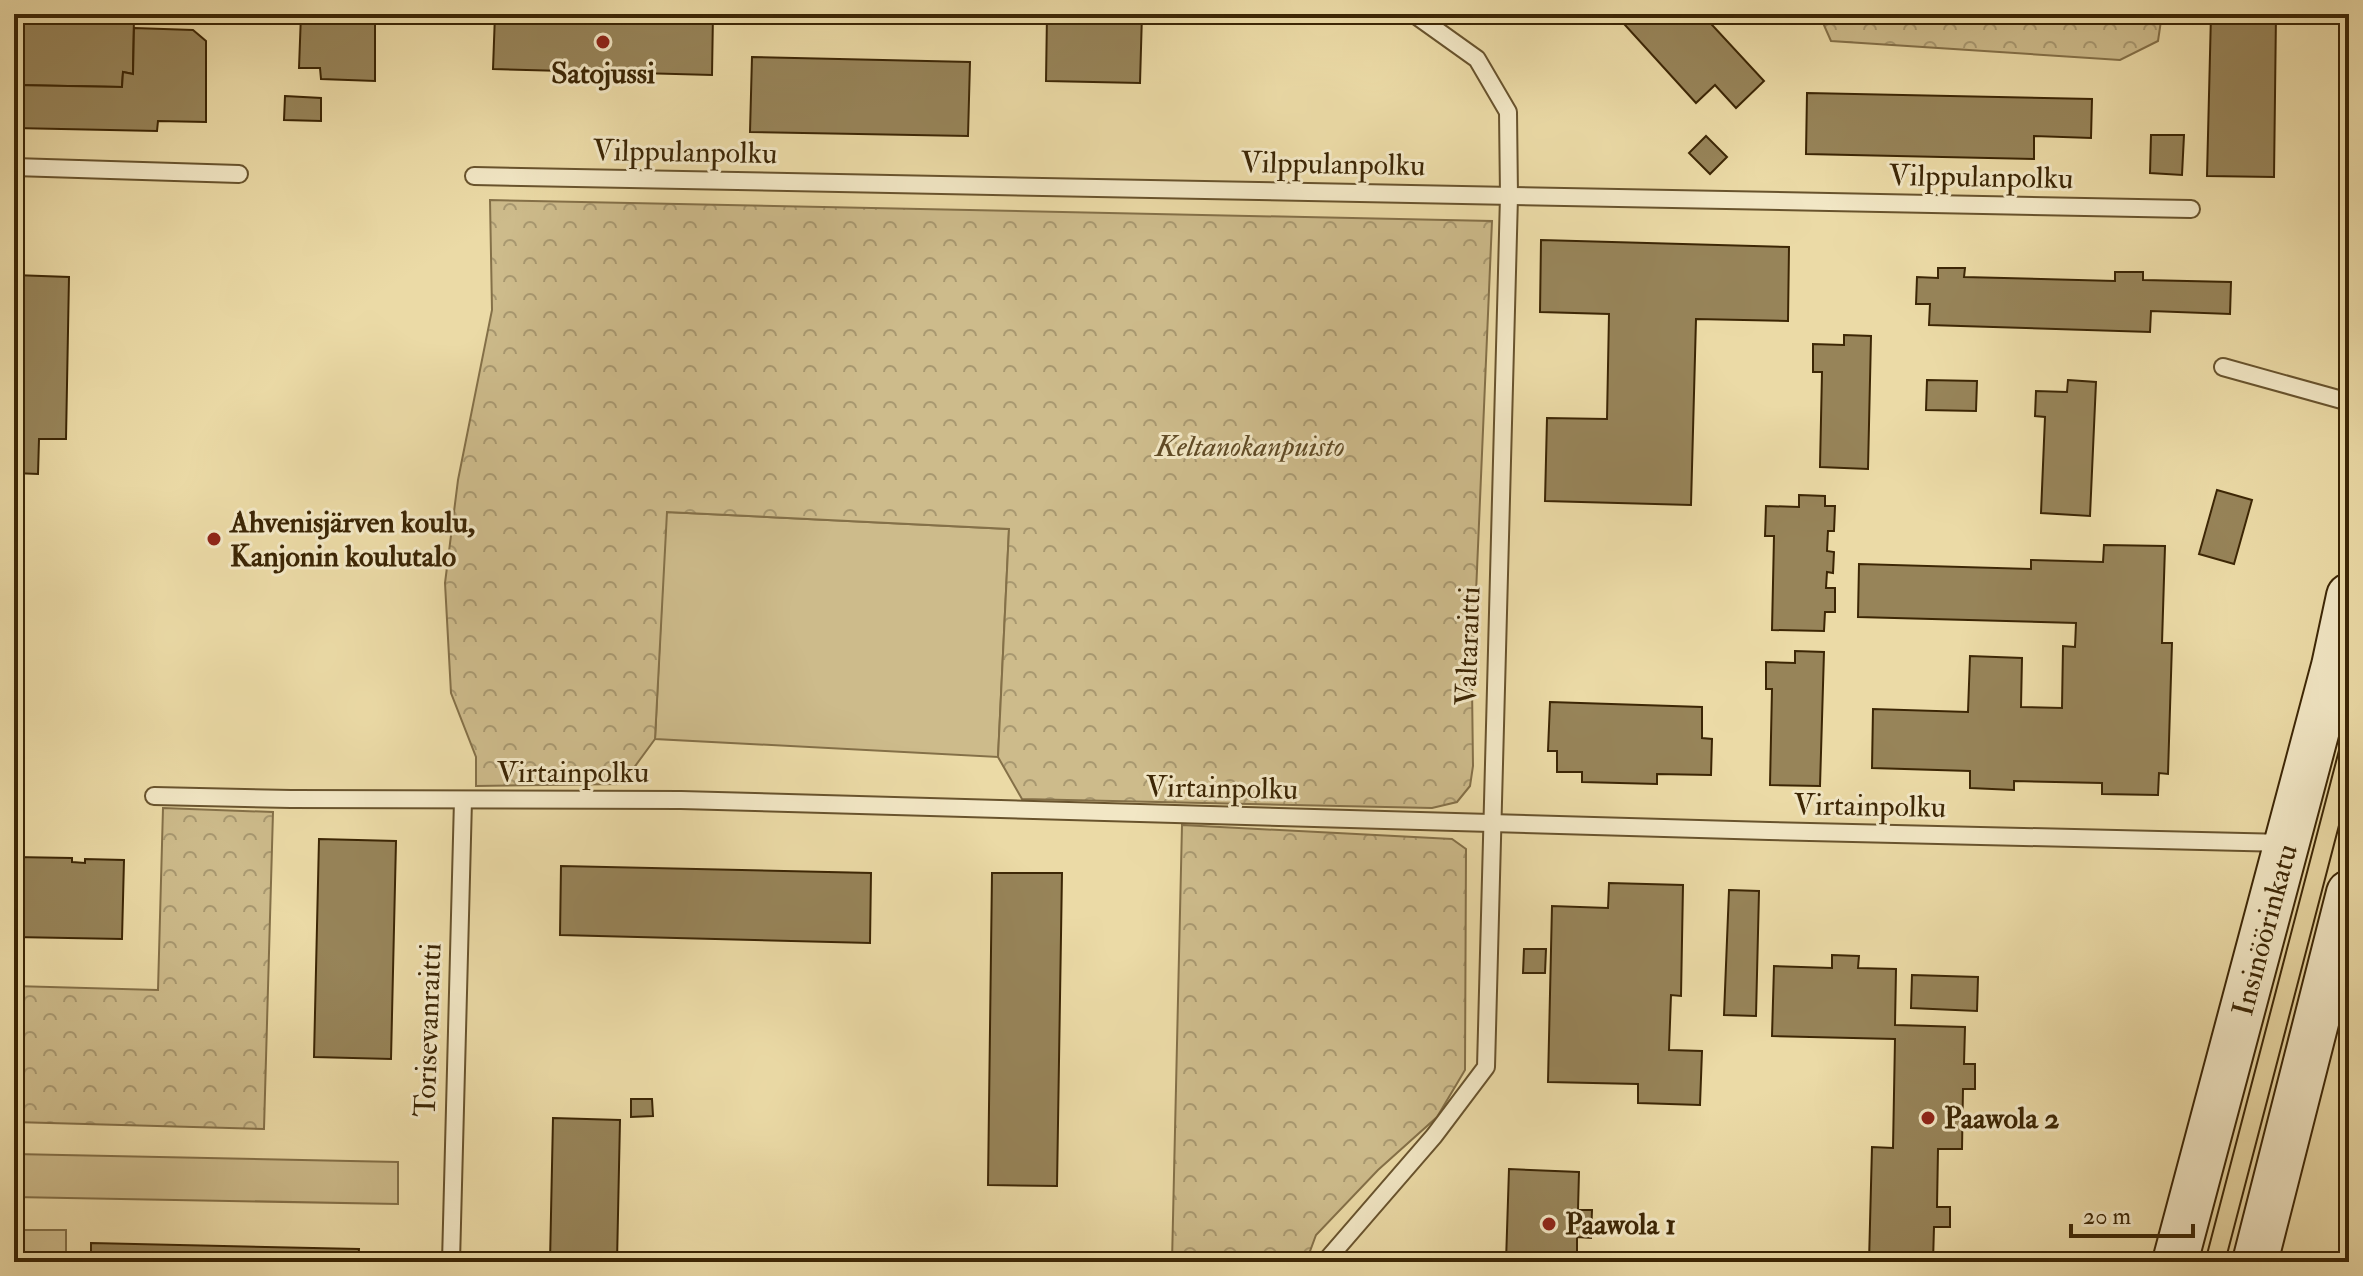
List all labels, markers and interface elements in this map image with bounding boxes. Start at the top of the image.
marker: Satojussi [594,33,612,51]
place label: Satojussi [551,55,655,92]
street label: Vilppulanpolku [592,132,778,172]
street label: Vilppulanpolku [1240,144,1426,184]
street label: Vilppulanpolku [1888,157,2074,197]
park label: Keltanokanpuisto [1153,428,1345,465]
place label: Ahvenisjärven koulu, Kanjonin koulutalo [228,504,475,575]
marker: Ahvenisjärven koulu, Kanjonin koulutalo [205,530,223,548]
street label: Valtaraitti [1447,586,1489,706]
street label: Virtainpolku [497,754,649,791]
street label: Virtainpolku [1145,768,1299,808]
street label: Virtainpolku [1793,786,1947,826]
street label: Insinöörinkatu [2224,840,2306,1020]
street label: Torisevanraitti [406,942,450,1118]
place label: Paawola 2 [1944,1100,2059,1137]
marker: Paawola 2 [1919,1109,1937,1127]
scale bar [2071,1188,2193,1238]
text: 20 m [2083,1201,2132,1232]
place label: Paawola 1 [1565,1206,1676,1243]
marker: Paawola 1 [1540,1215,1558,1233]

